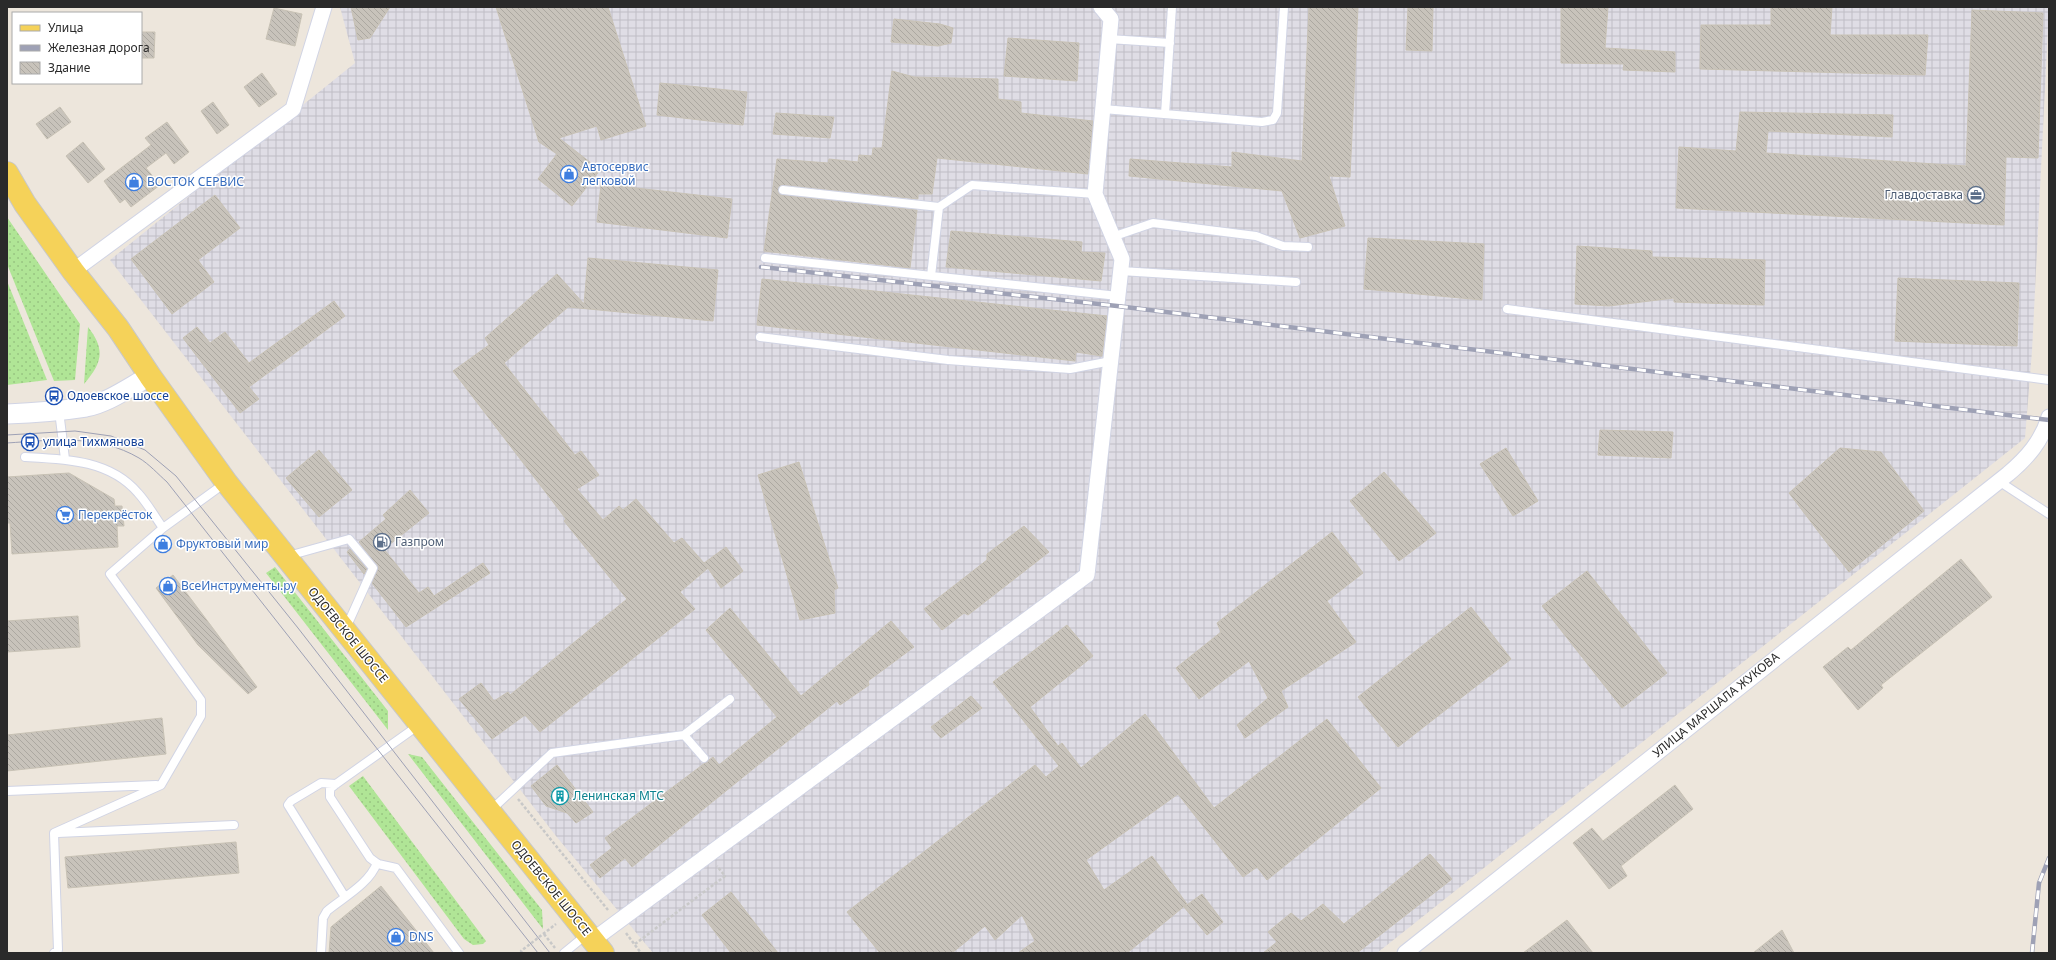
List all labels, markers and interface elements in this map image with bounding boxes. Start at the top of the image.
legend [12,12,142,84]
text: Улица [48,19,83,36]
text: Железная дорога [48,39,150,56]
text: Здание [48,59,91,76]
place label: Автосервис легковой [582,158,649,189]
shop icon: Автосервис легковой [559,164,579,184]
shop icon: ВОСТОК СЕРВИС [124,172,144,192]
place label: ВОСТОК СЕРВИС [147,173,244,190]
office icon: Главдоставка [1966,185,1986,205]
place label: Главдоставка [1885,186,1963,203]
bus stop icon: Одоевское шоссе [44,386,64,406]
place label: Одоевское шоссе [67,387,169,404]
bus stop icon: улица Тихмянова [20,432,40,452]
place label: улица Тихмянова [43,433,144,450]
supermarket icon: Перекрёсток [55,505,75,525]
place label: Перекрёсток [78,506,153,523]
fuel station icon: Газпром [372,532,392,552]
place label: Газпром [395,533,444,550]
shop icon: Фруктовый мир [153,534,173,554]
place label: Фруктовый мир [176,535,268,552]
shop icon: ВсеИнструменты.ру [158,576,178,596]
place label: ВсеИнструменты.ру [181,577,297,594]
street label: ОДОЕВСКОЕ ШОССЕ [304,583,392,686]
street label: УЛИЦА МАРШАЛА ЖУКОВА [1649,648,1783,761]
building icon: Ленинская МТС [550,786,570,806]
place label: Ленинская МТС [573,787,664,804]
street label: ОДОЕВСКОЕ ШОССЕ [507,836,595,939]
shop icon: DNS [386,927,406,947]
place label: DNS [409,928,434,945]

